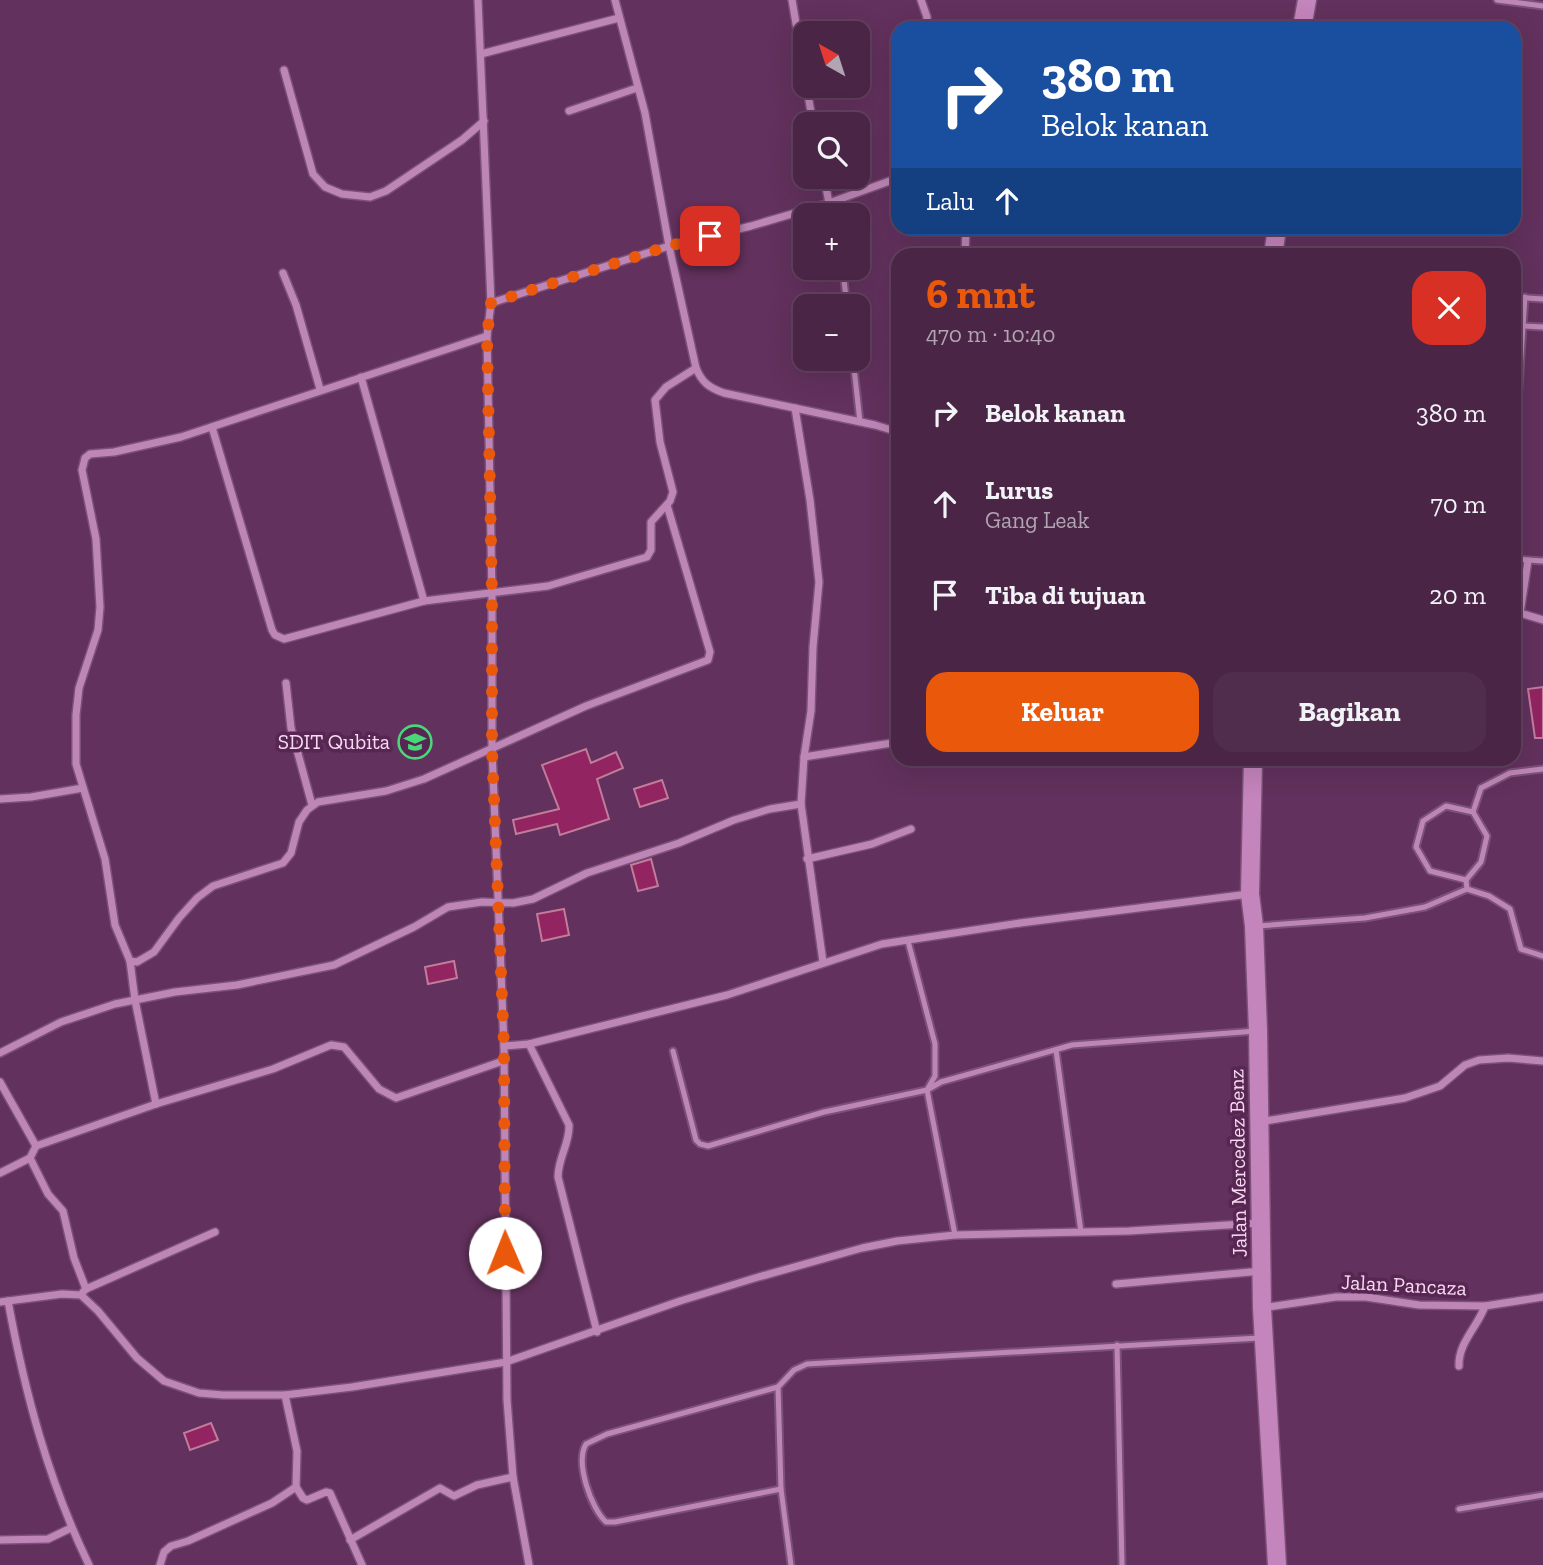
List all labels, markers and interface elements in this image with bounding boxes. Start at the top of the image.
north arrow [793,21,870,98]
map controls [793,21,870,371]
text: 380 m [1041,46,1174,105]
icon: right [926,49,1017,140]
text: Belok kanan [1041,106,1208,144]
button: search [793,112,870,189]
icon: ahead [988,182,1026,220]
text: Lalu [926,185,974,217]
button: + [793,203,870,280]
pin [680,206,740,266]
icon: arrive [691,217,729,255]
text: 6 mnt [926,268,1035,319]
button: close [1412,271,1486,345]
button: − [793,294,870,371]
text: 470 m · 10:40 [926,320,1056,348]
icon: right [926,394,964,432]
text: Belok kanan [985,397,1126,429]
text: 380 m [1416,397,1486,429]
text: Lurus [985,474,1053,506]
icon: ahead [926,485,964,523]
text: 70 m [1430,488,1486,520]
text: Gang Leak [985,506,1089,534]
icon: arrive [926,576,964,614]
text: Tiba di tujuan [985,579,1146,611]
text: 20 m [1429,579,1486,611]
button: Keluar [926,672,1199,752]
button: Bagikan [1213,672,1486,752]
school or university icon: SDIT Qubita [396,723,434,761]
place label: SDIT Qubita [278,729,390,754]
street label: Jalan Mercedez Benz [1223,1068,1252,1257]
position arrow [468,1216,542,1290]
street label: Jalan Pancaza [1341,1269,1467,1300]

